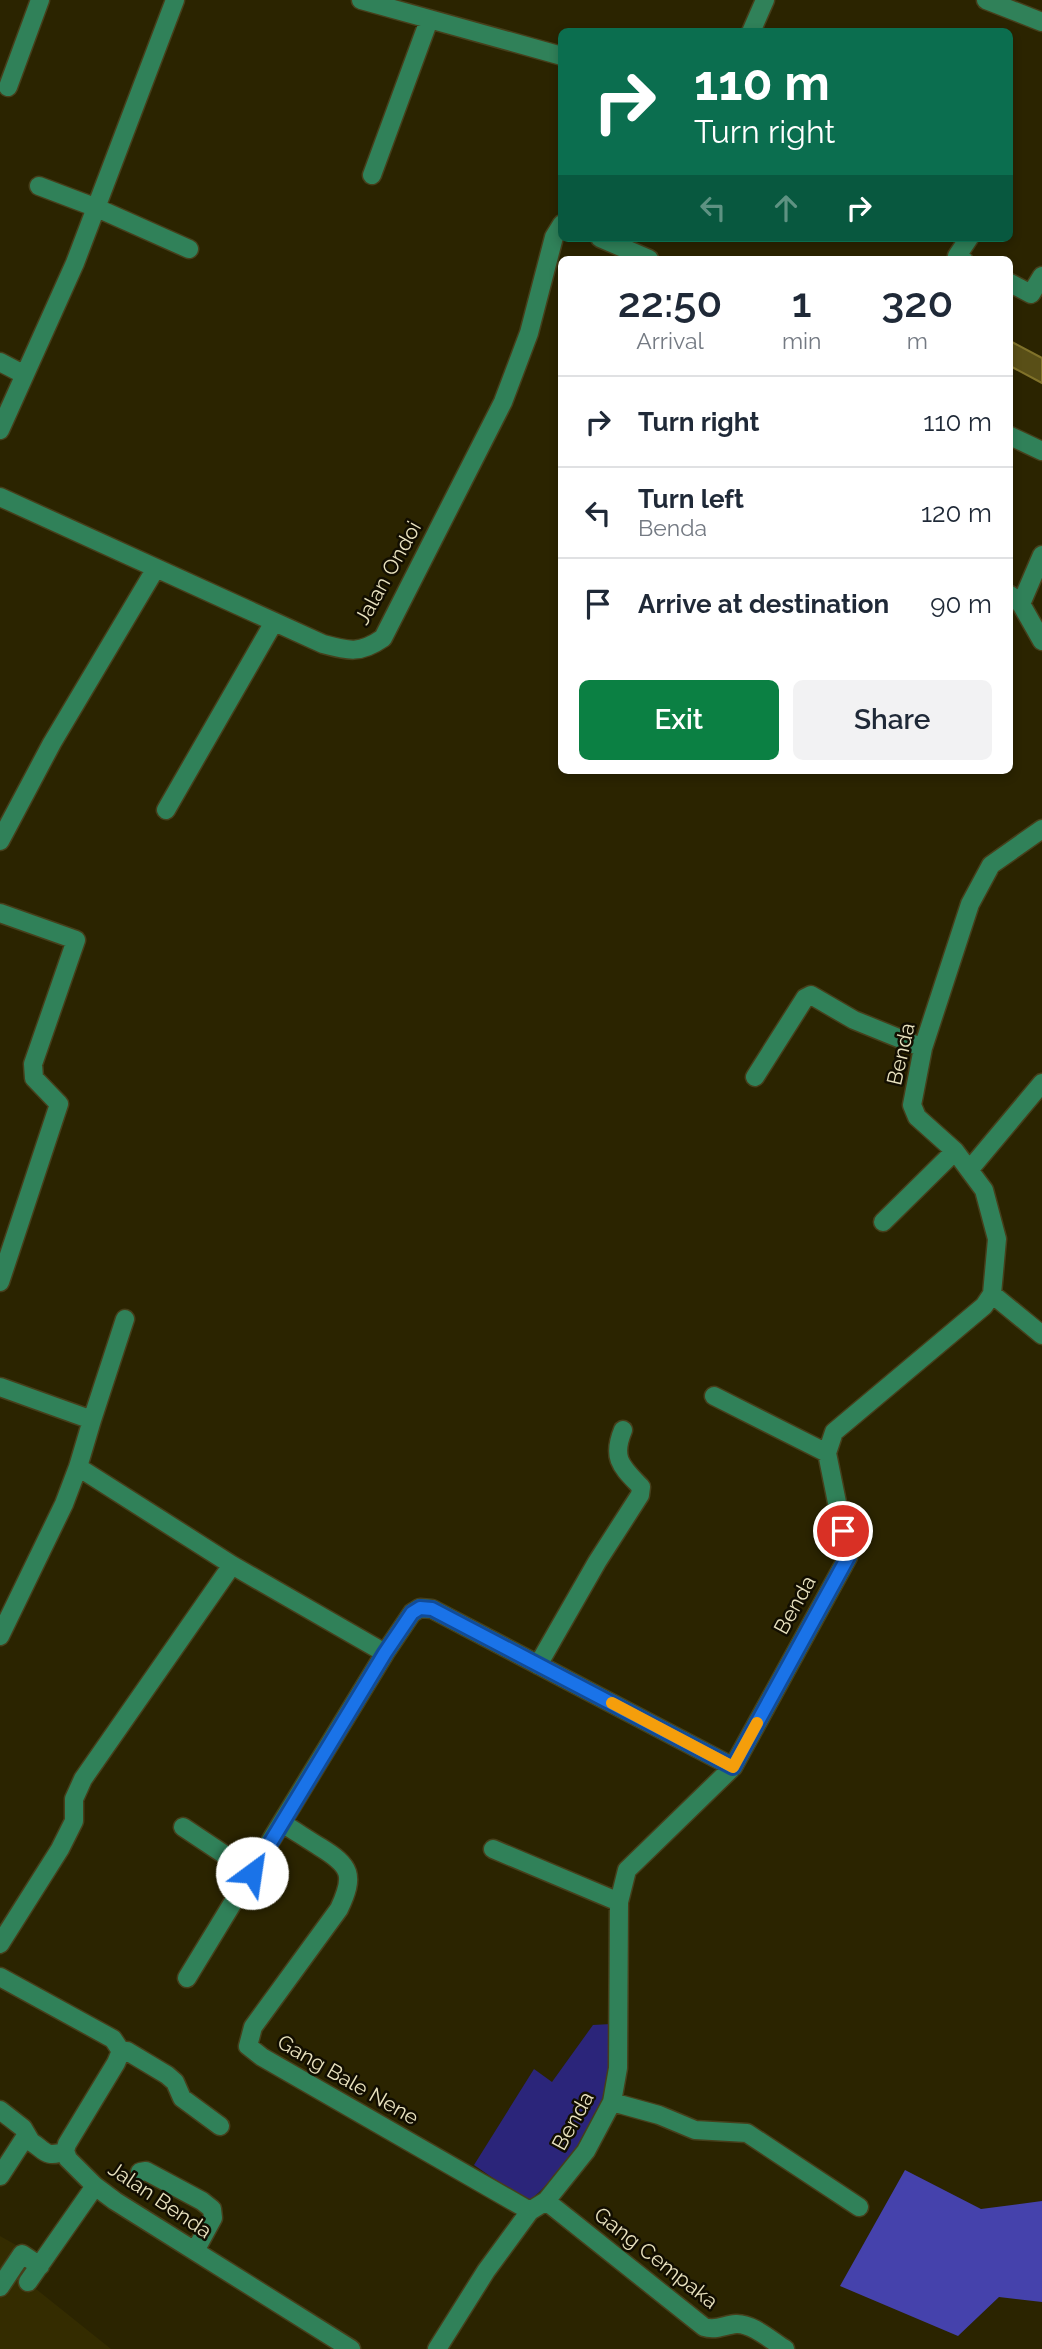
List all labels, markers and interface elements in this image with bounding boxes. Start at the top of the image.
text: 110 m [694,54,830,111]
icon: right [579,56,670,147]
text: Turn right [694,113,835,150]
icon: left [694,189,732,227]
icon: ahead [767,189,805,227]
icon: right [840,189,878,227]
text: 22:50 [618,278,722,327]
text: 1 [792,278,812,327]
text: 320 [881,278,953,327]
text: Arrival [636,327,704,354]
text: min [782,327,822,354]
text: m [907,327,928,354]
icon: right [579,403,617,441]
text: Turn right [638,407,759,437]
text: 110 m [923,407,992,437]
text: Turn left [638,484,744,514]
icon: left [579,494,617,532]
text: 120 m [921,498,992,528]
text: Benda [638,514,707,541]
street label: Jalan Ondoi [349,517,426,629]
icon: arrive [579,585,617,623]
text: Arrive at destination [638,589,889,619]
text: 90 m [930,589,992,619]
button: Exit [579,680,779,760]
button: Share [793,680,992,760]
street label: Benda [881,1020,920,1087]
pin [813,1501,873,1561]
icon: arrive [824,1512,862,1550]
street label: Benda [768,1571,821,1638]
position arrow [215,1836,289,1910]
street label: Gang Bale Nene [273,2029,423,2130]
street label: Benda [546,2087,599,2154]
street label: Jalan Benda [104,2156,217,2243]
street label: Gang Cempaka [589,2202,723,2314]

